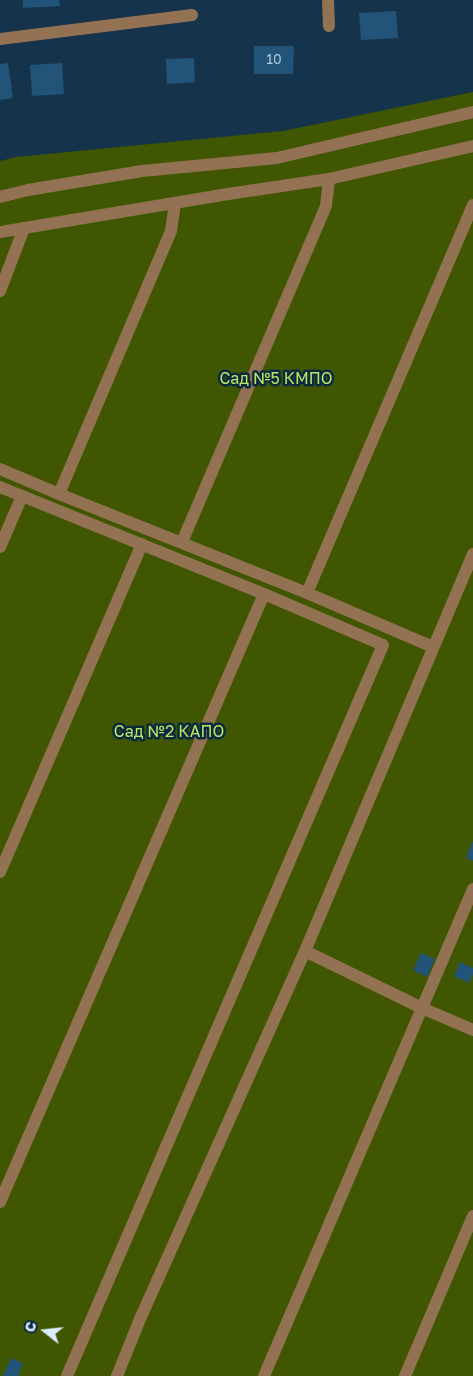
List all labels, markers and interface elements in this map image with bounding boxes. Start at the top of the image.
house number: 10 [266,52,282,68]
park label: Сад №5 КМПО [219,369,333,389]
park label: Сад №2 КАПО [114,722,224,742]
north arrow [20,1306,70,1356]
text: С [21,1320,40,1334]

